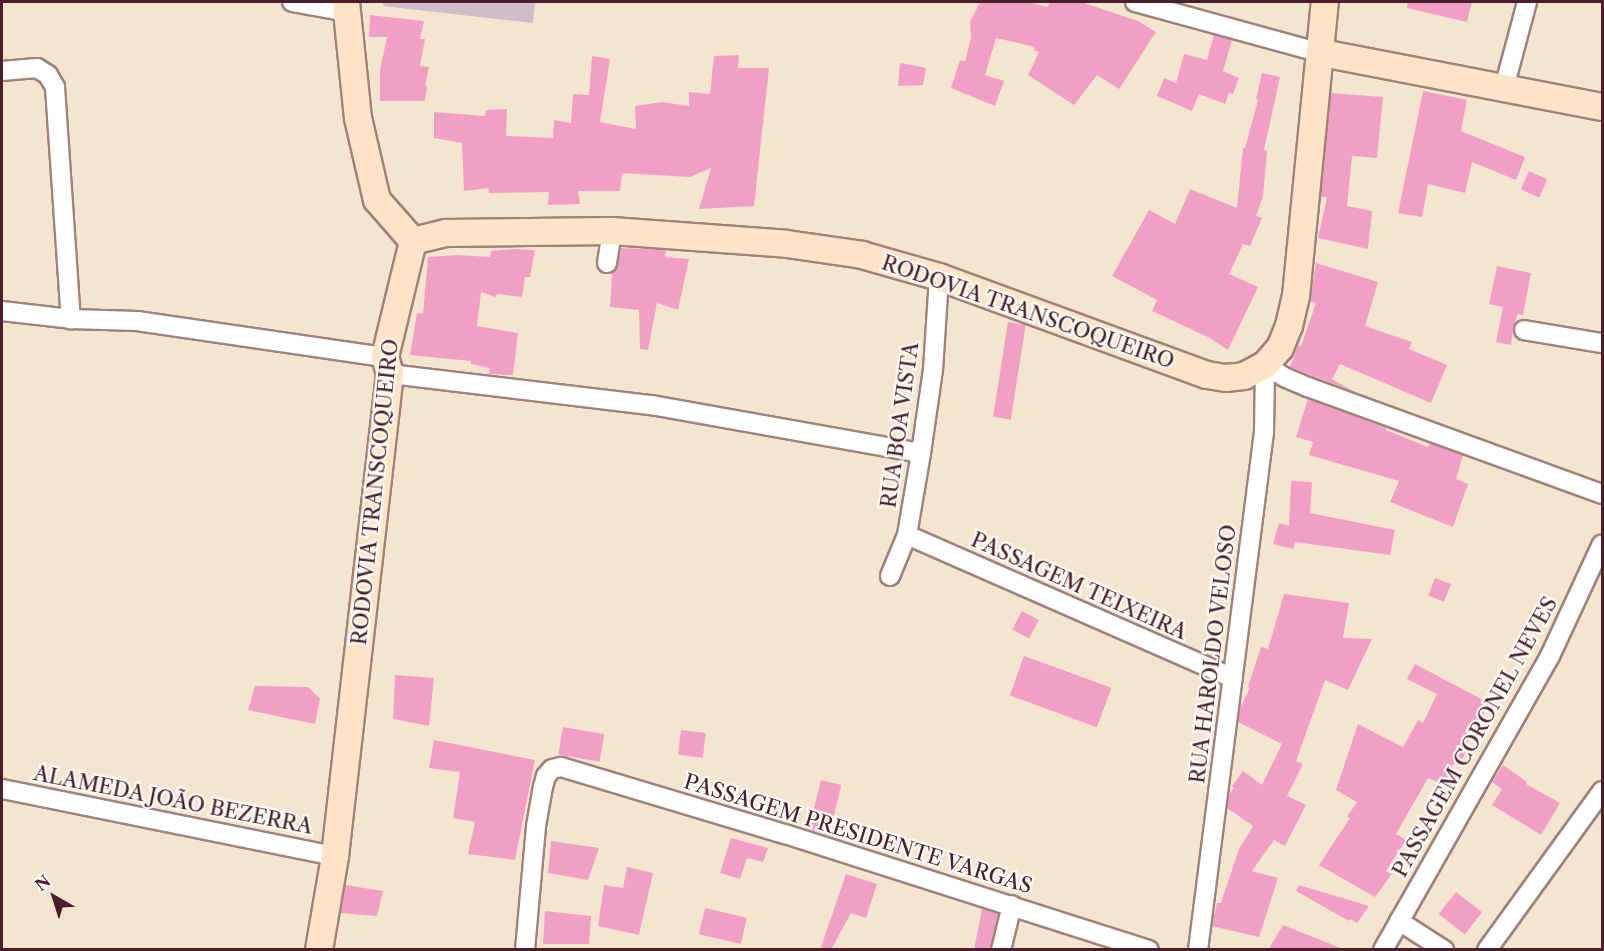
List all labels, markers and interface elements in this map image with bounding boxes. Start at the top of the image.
street label: RODOVIA TRANSCOQUEIRO [878,250,1178,374]
street label: RODOVIA TRANSCOQUEIRO [346,337,404,647]
street label: RUA BOA VISTA [876,339,924,511]
street label: RUA HAROLDO VELOSO [1185,522,1241,786]
street label: PASSAGEM TEIXEIRA [967,527,1191,645]
street label: PASSAGEM CORONEL NEVES [1387,592,1563,882]
street label: ALAMEDA JOÃO BEZERRA [31,761,315,839]
street label: PASSAGEM PRESIDENTE VARGAS [680,769,1036,899]
north arrow [24,867,84,927]
text: N [31,871,54,895]

